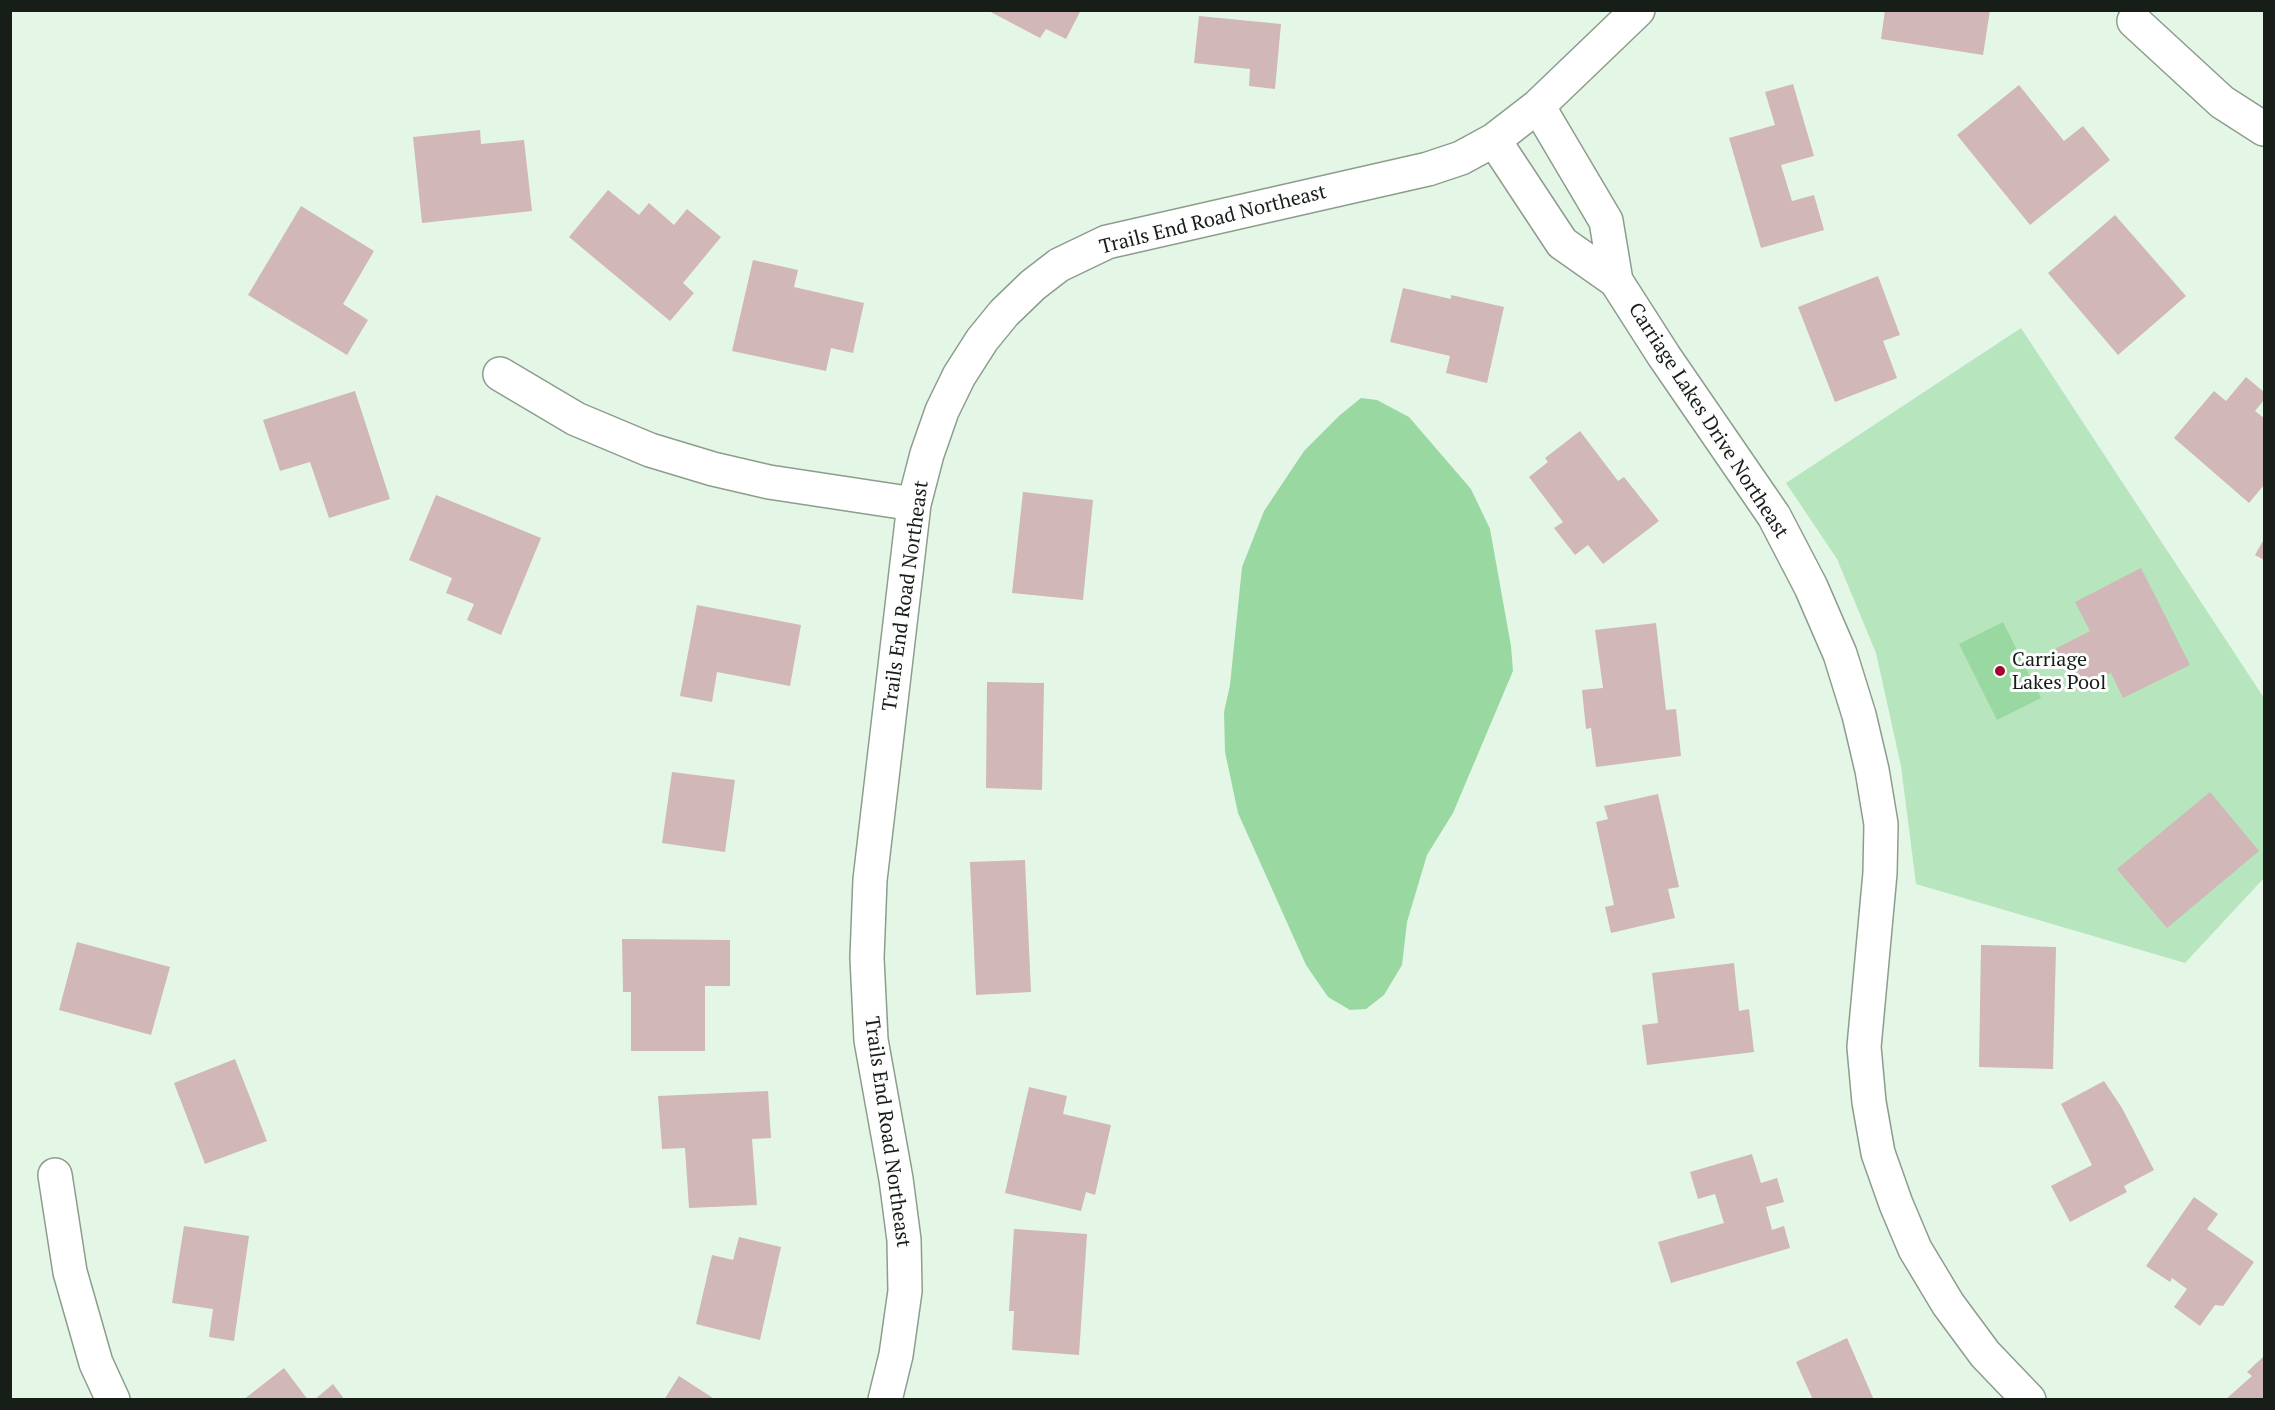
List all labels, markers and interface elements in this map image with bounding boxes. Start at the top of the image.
street label: Trails End Road Northeast [1097,180,1329,260]
street label: Carriage Lakes Drive Northeast [1623,299,1793,543]
street label: Trails End Road Northeast [878,479,934,713]
place label: Carriage Lakes Pool [2012,648,2106,695]
marker: Carriage Lakes Pool [1993,664,2007,678]
street label: Trails End Road Northeast [859,1015,915,1249]

